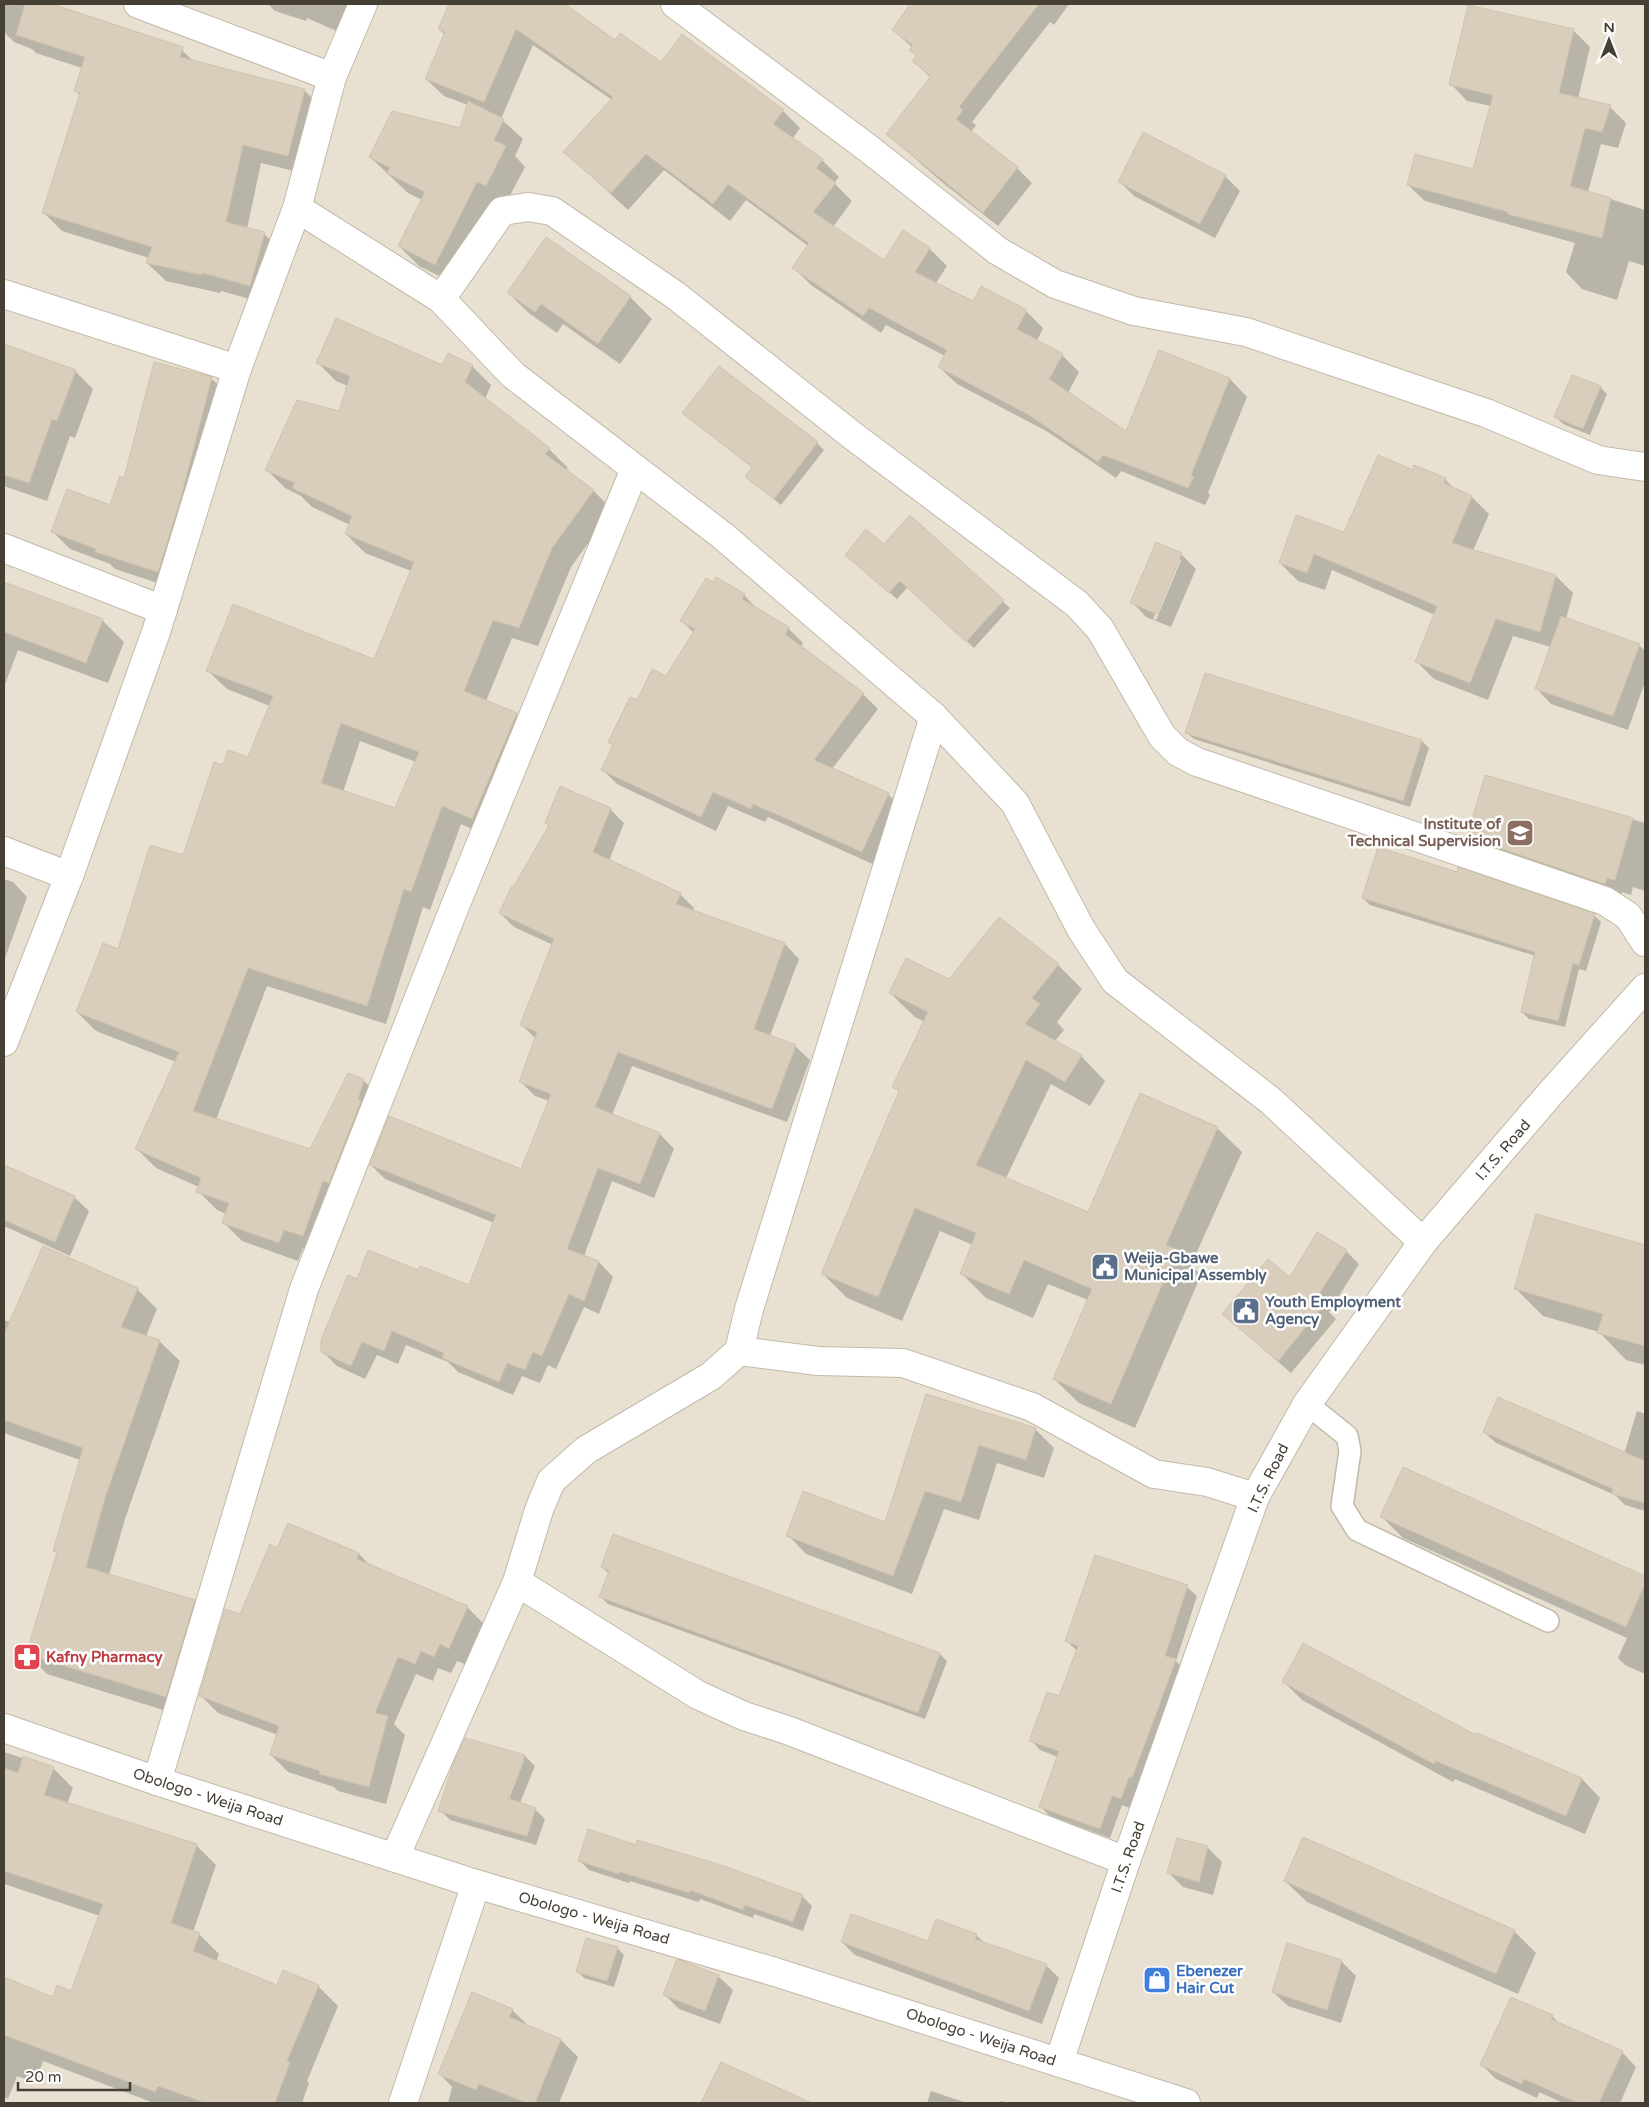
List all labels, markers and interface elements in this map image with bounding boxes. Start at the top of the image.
north arrow [1584,15,1634,65]
text: N [1603,19,1615,36]
place label: Institute of Technical Supervision [1346,815,1501,851]
school or university icon: Institute of Technical Supervision [1505,818,1535,848]
street label: I.T.S. Road [1472,1116,1534,1184]
place label: Weija-Gbawe Municipal Assembly [1124,1249,1267,1285]
public building icon: Weija-Gbawe Municipal Assembly [1090,1252,1120,1282]
place label: Youth Employment Agency [1265,1293,1401,1329]
public building icon: Youth Employment Agency [1231,1296,1261,1326]
street label: I.T.S. Road [1244,1441,1292,1515]
pharmacy icon: Kafny Pharmacy [12,1642,42,1672]
place label: Kafny Pharmacy [46,1648,163,1667]
street label: Obologo - Weija Road [131,1764,285,1830]
street label: I.T.S. Road [1107,1819,1149,1895]
street label: Obologo - Weija Road [516,1888,672,1948]
place label: Ebenezer Hair Cut [1176,1962,1243,1997]
shop icon: Ebenezer Hair Cut [1142,1965,1172,1995]
street label: Obologo - Weija Road [904,2004,1058,2070]
scale bar [18,2060,130,2092]
text: 20 m [25,2068,62,2086]

